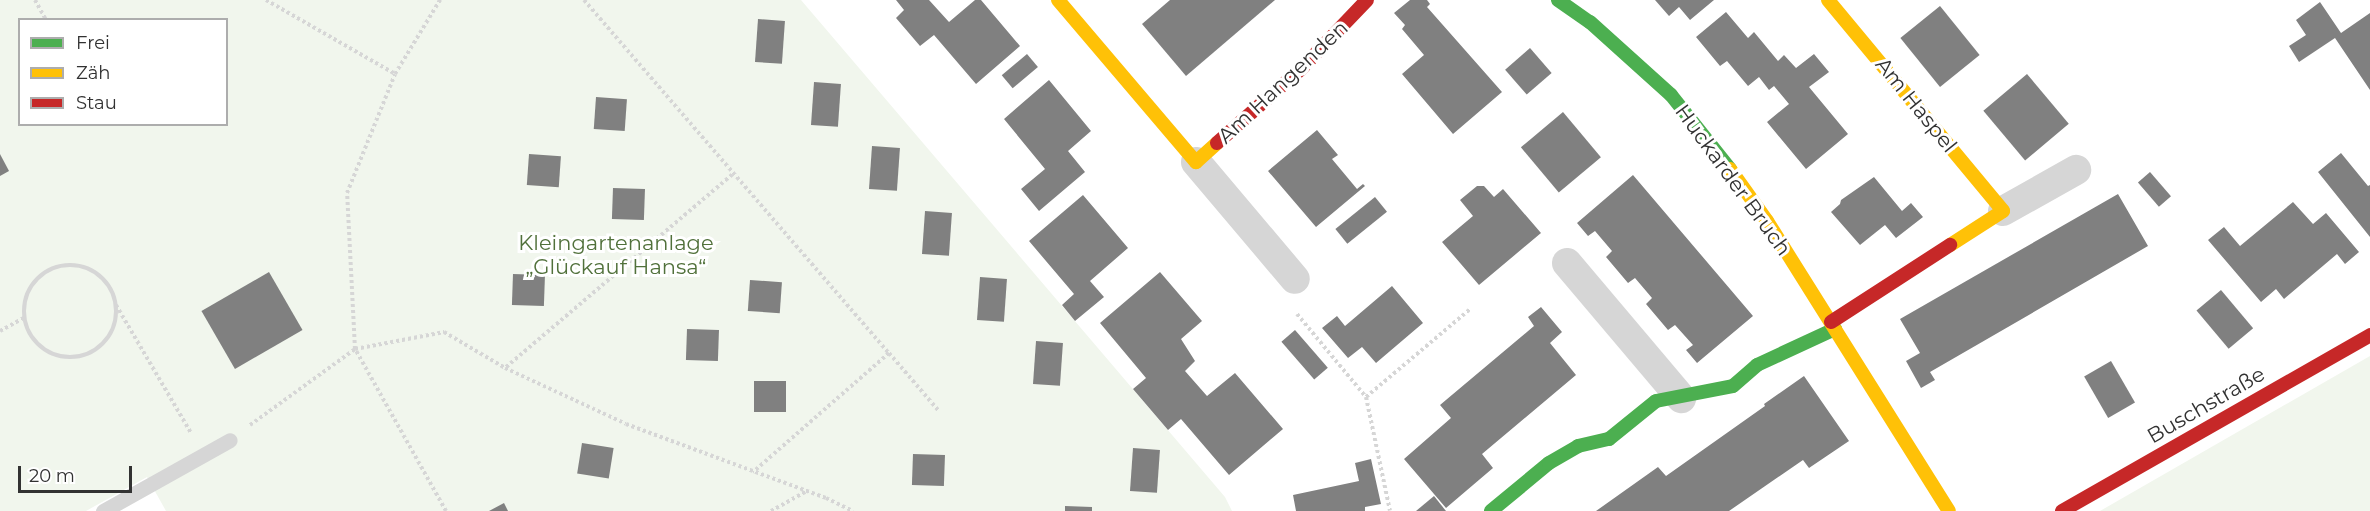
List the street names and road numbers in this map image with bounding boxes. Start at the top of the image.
street label: Am Hangenden [1213,15,1353,149]
street label: Am Haspel [1870,52,1962,158]
street label: Huckarder Bruch [1670,99,1796,261]
street label: Buschstraße [2143,361,2269,449]

